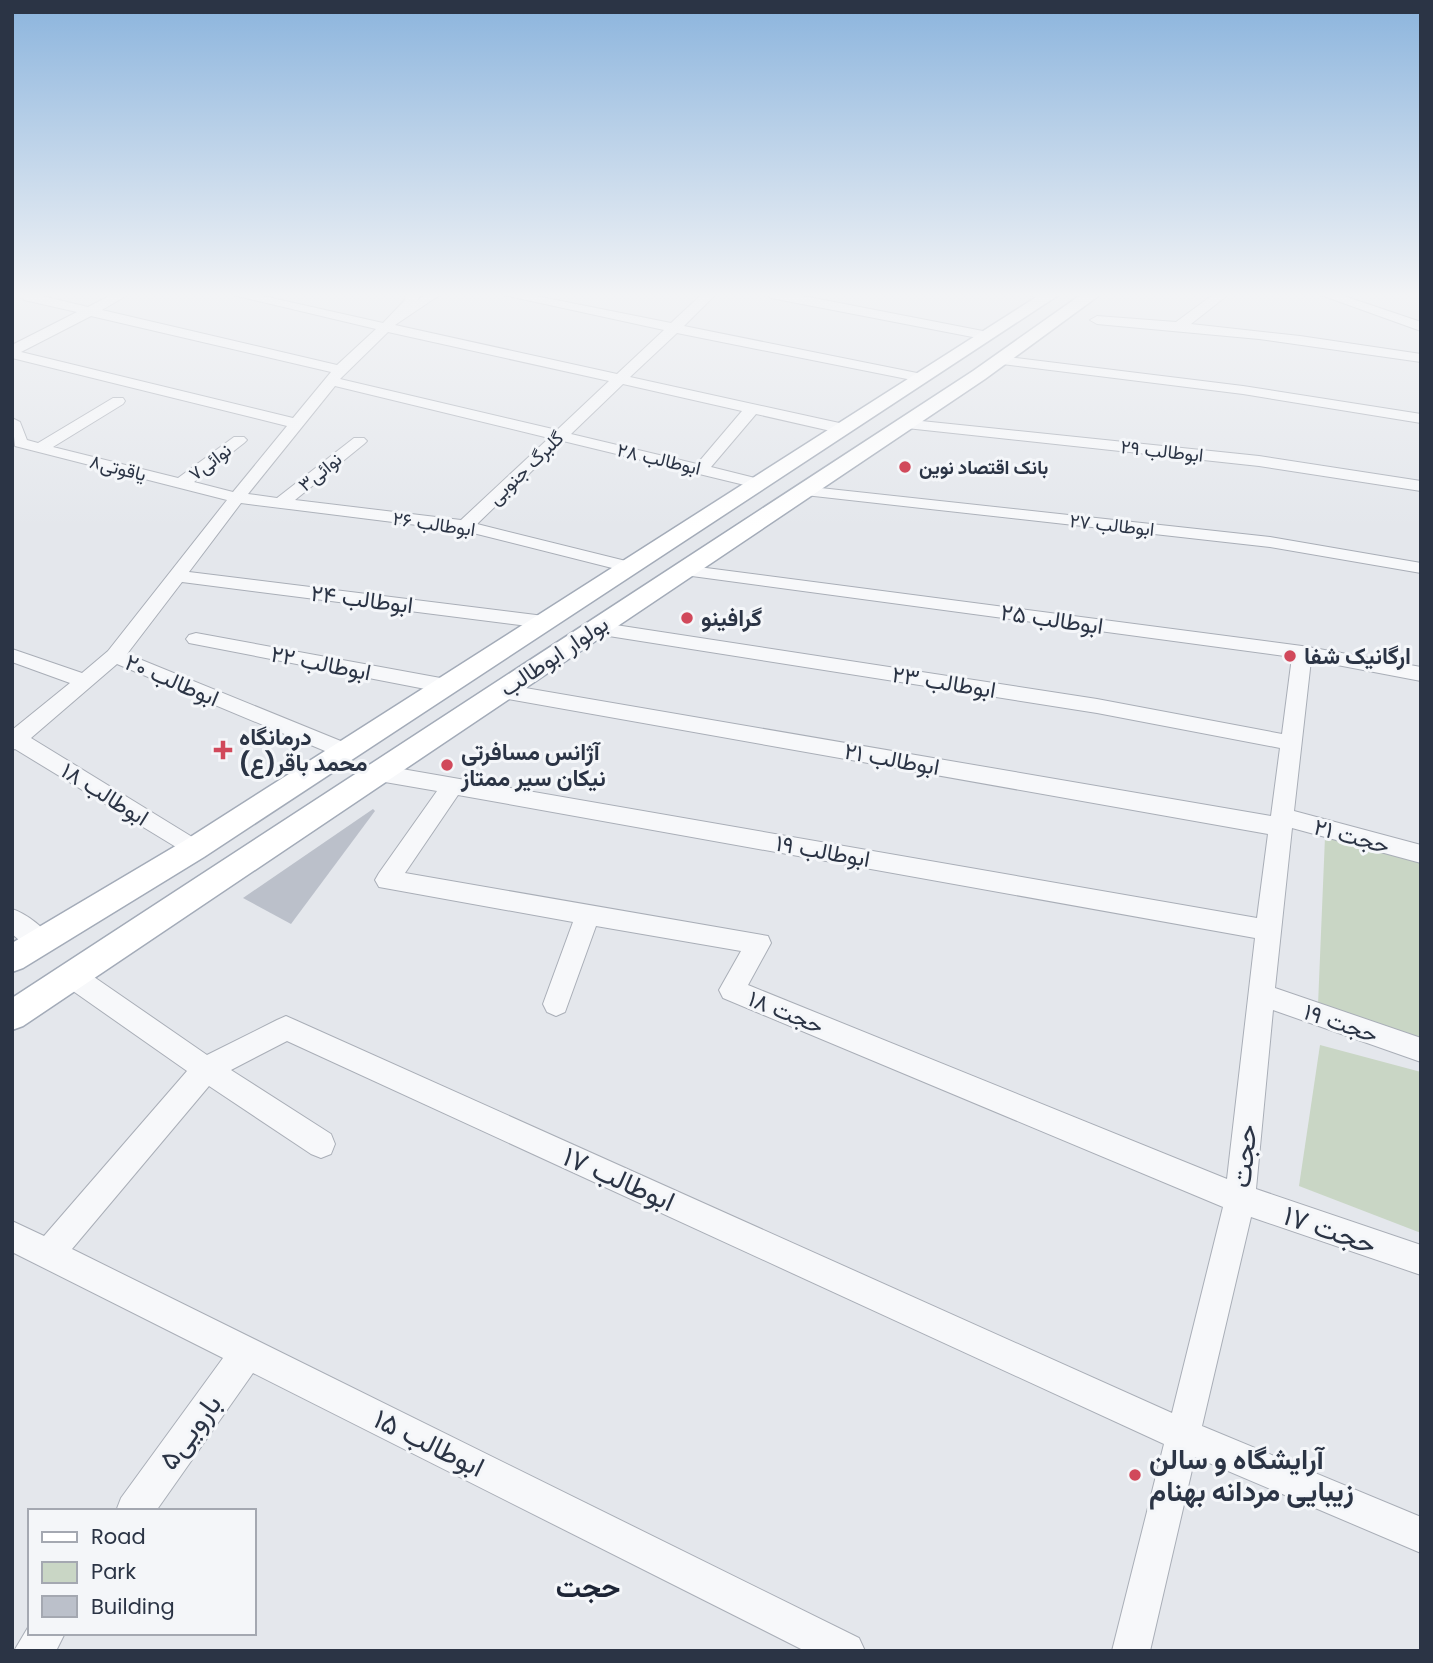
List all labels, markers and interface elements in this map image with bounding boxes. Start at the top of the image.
street label: گلبرگ جنوبی [482,425,570,511]
street label: ابوطالب ۲۹ [1119,433,1205,469]
street label: ابوطالب ۲۸ [614,436,704,482]
street label: نوائی۷ [183,437,237,487]
street label: نوائی۳ [292,446,348,498]
street label: یاقوتی۸ [87,448,149,488]
place label: بانک اقتصاد نوین [919,454,1048,481]
marker: بانک اقتصاد نوین [897,459,913,475]
street label: ابوطالب ۲۶ [391,505,477,543]
street label: ابوطالب ۲۷ [1068,507,1156,543]
street label: ابوطالب ۲۴ [309,577,415,621]
street label: ابوطالب ۲۵ [999,596,1105,642]
place label: گرافینو [701,602,762,634]
street label: بولوار ابوطالب [493,608,615,704]
marker: گرافینو [679,610,695,626]
street label: ابوطالب ۲۲ [268,638,374,688]
place label: ارگانیک شفا [1304,640,1411,672]
street label: ابوطالب ۲۰ [120,646,224,714]
marker: ارگانیک شفا [1282,648,1298,664]
street label: ابوطالب ۲۳ [890,658,998,706]
place label: درمانگاه محمد باقر(ع) [239,721,368,779]
street label: ابوطالب ۲۱ [842,735,942,783]
place label: آژانس مسافرتی نیکان سیر ممتاز [460,736,606,794]
marker: درمانگاه محمد باقر(ع) [213,740,233,760]
street label: ابوطالب ۱۸ [55,755,155,833]
marker: آژانس مسافرتی نیکان سیر ممتاز [439,757,455,773]
street label: حجت ۲۱ [1311,811,1393,861]
street label: ابوطالب ۱۹ [773,827,873,875]
street label: حجت ۱۸ [743,982,829,1042]
street label: حجت ۱۹ [1300,995,1382,1051]
street label: حجت [1221,1122,1267,1190]
street label: ابوطالب ۱۷ [557,1137,681,1221]
street label: حجت ۱۷ [1278,1196,1382,1264]
street label: بارویی۵ [149,1386,231,1478]
street label: ابوطالب ۱۵ [367,1399,491,1487]
place label: آرایشگاه و سالن زیبایی مردانه بهنام [1149,1440,1354,1511]
marker: آرایشگاه و سالن زیبایی مردانه بهنام [1127,1467,1143,1483]
legend [28,1509,256,1635]
text: Road [91,1522,146,1551]
text: Park [91,1557,136,1586]
district label: حجت [556,1568,620,1607]
text: Building [91,1592,175,1621]

